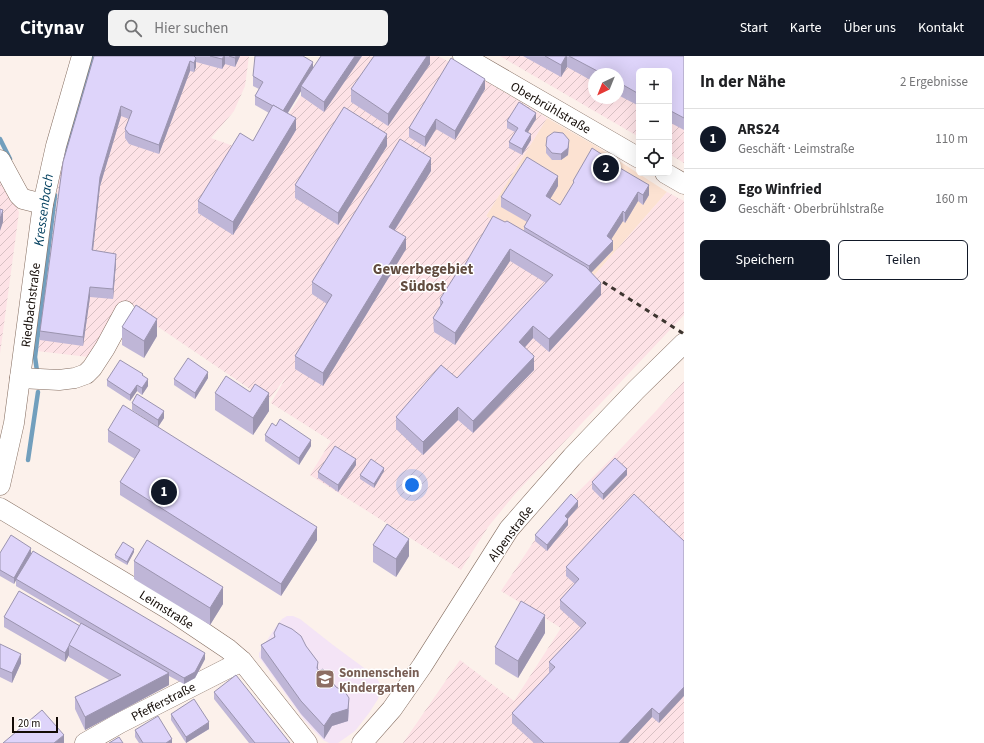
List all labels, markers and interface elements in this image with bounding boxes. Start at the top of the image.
search box [108,10,388,46]
text: Citynav [20,15,84,42]
icon: search [122,17,144,39]
text: Hier suchen [154,18,229,39]
text: Start [740,18,768,38]
text: Karte [790,18,821,38]
text: Über uns [843,18,896,38]
text: Kontakt [918,18,964,38]
north arrow [588,68,624,104]
map controls [636,68,672,176]
button: + [636,68,672,104]
text: In der Nähe [700,70,786,94]
text: 2 Ergebnisse [900,73,968,91]
street label: Oberbrühlstraße [507,78,594,138]
button: − [636,104,672,140]
text: ARS24 [738,119,780,140]
text: 1 [710,130,716,148]
text: 110 m [935,130,968,148]
button: locate [636,140,672,176]
text: Geschäft · Leimstraße [738,140,855,158]
pin: 2 [593,153,619,183]
water label: Kressenbach [29,173,59,248]
text: Ego Winfried [738,179,822,200]
text: 2 [710,190,716,208]
text: 160 m [935,190,968,208]
text: Geschäft · Oberbrühlstraße [738,200,884,218]
button: Speichern [700,240,830,280]
button: Teilen [838,240,968,280]
district label: Gewerbegebiet Südost [373,259,473,297]
street label: Riedbachstraße [17,262,45,348]
your location [402,475,422,495]
pin: 1 [151,477,177,507]
street label: Alpenstraße [484,502,538,565]
street label: Leimstraße [136,586,197,634]
place label: Sonnenschein Kindergarten [339,664,420,697]
school or university icon: Sonnenschein Kindergarten [314,668,336,690]
street label: Pfefferstraße [128,678,199,726]
scale bar [12,715,58,734]
text: 20 m [18,716,40,731]

